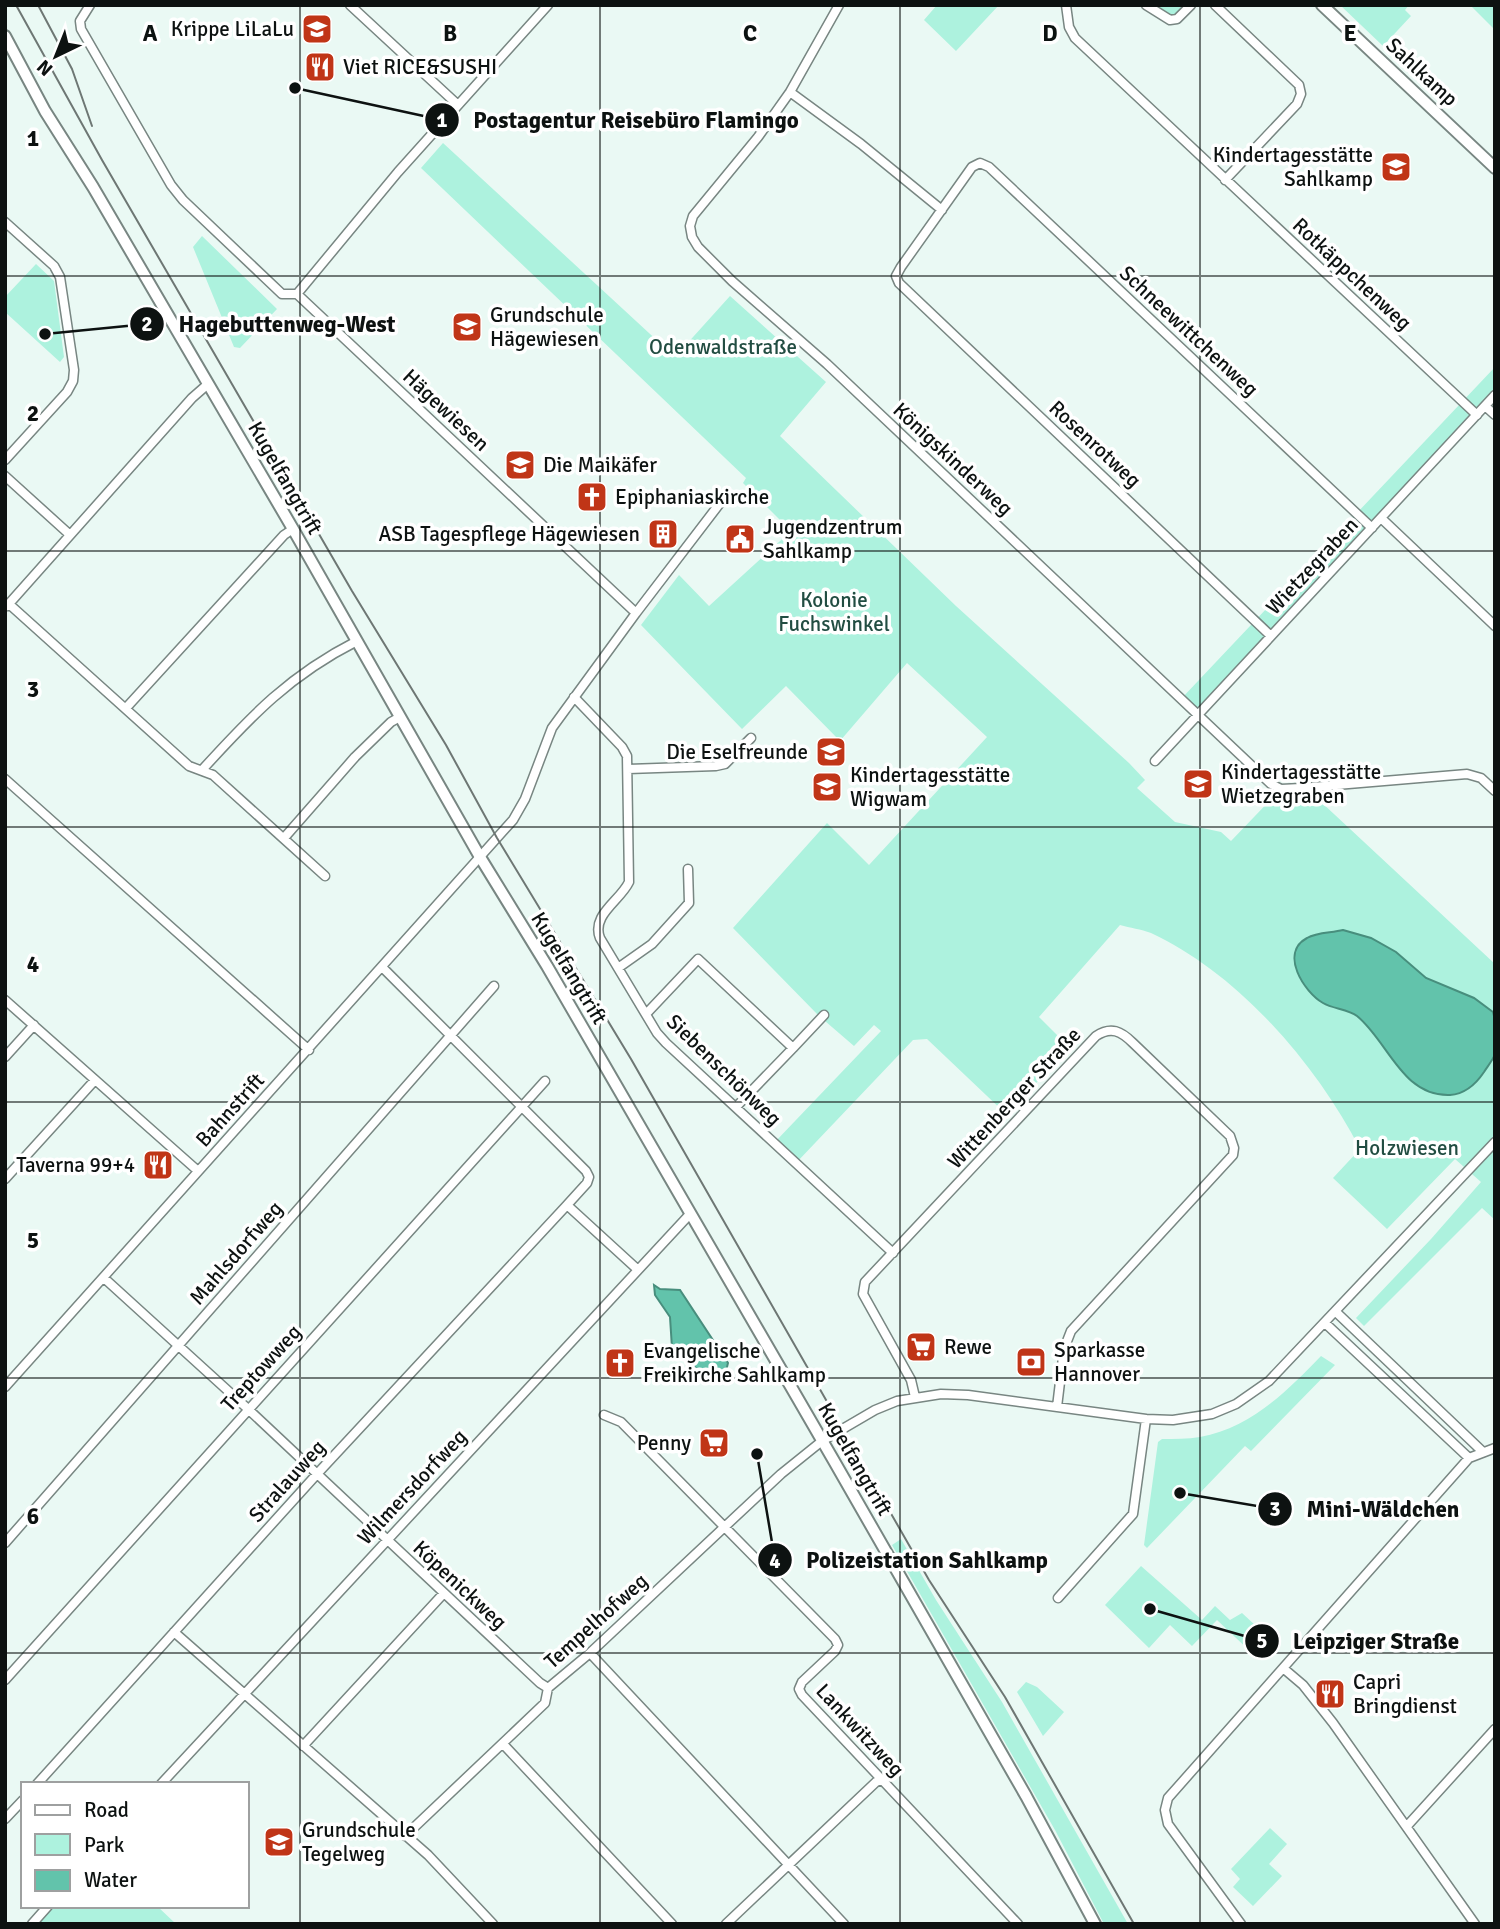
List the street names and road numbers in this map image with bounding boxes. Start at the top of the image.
street label: Sahlkamp [1381,32,1463,112]
street label: Rotkäppchenweg [1287,212,1417,336]
street label: Schneewittchenweg [1114,260,1264,402]
street label: Hägewiesen [397,363,495,457]
street label: Rosenrotweg [1044,395,1146,493]
street label: Königskinderweg [888,397,1018,521]
street label: Kugelfangtrift [242,417,328,539]
street label: Wietzegraben [1260,512,1364,620]
street label: Kugelfangtrift [525,907,613,1029]
street label: Siebenschönweg [661,1009,787,1131]
street label: Wittenberger Straße [942,1022,1086,1174]
street label: Bahnstrift [190,1068,270,1152]
street label: Mahlsdorfweg [184,1196,288,1310]
street label: Treptowweg [215,1319,307,1417]
street label: Kugelfangtrift [812,1398,898,1520]
street label: Wilmersdorfweg [352,1424,472,1550]
street label: Stralauweg [243,1434,331,1528]
street label: Köpenickweg [408,1535,512,1635]
street label: Tempelhofweg [539,1568,653,1674]
street label: Lankwitzweg [810,1678,910,1782]

